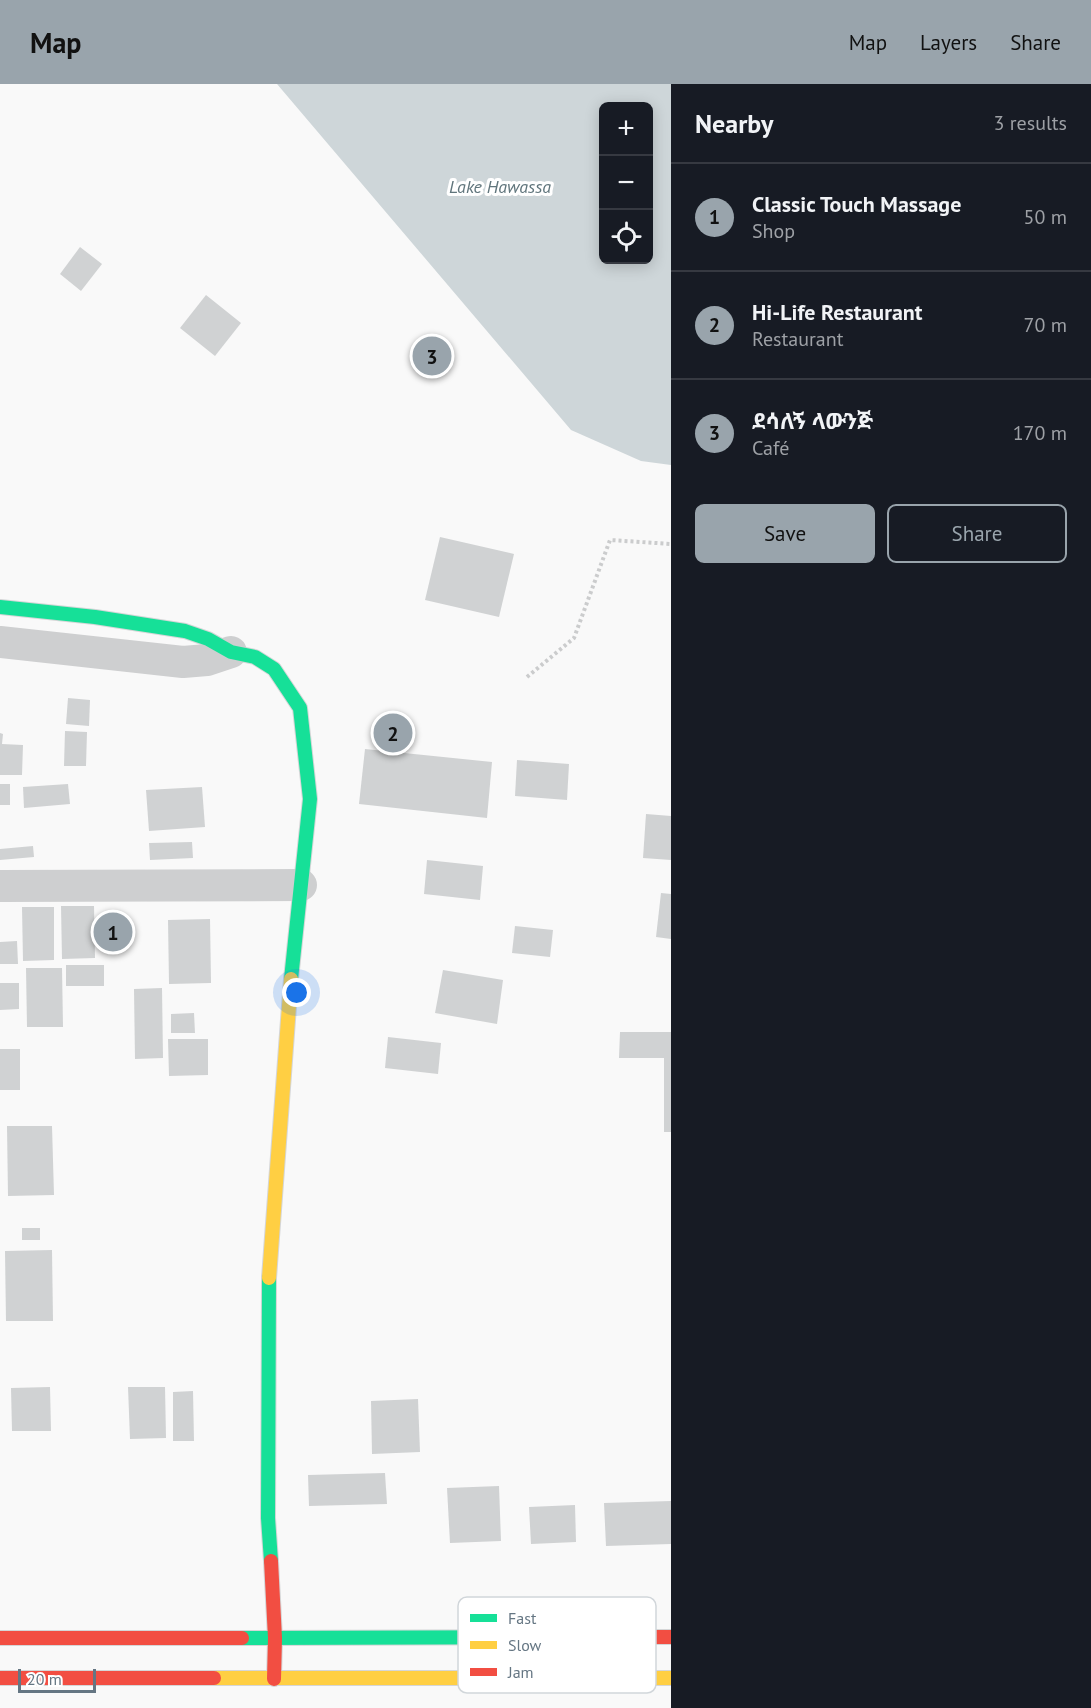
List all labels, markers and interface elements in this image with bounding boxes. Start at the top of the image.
text: Map [30,24,81,61]
text: Map [849,29,887,56]
text: Layers [920,29,977,56]
text: Share [1010,29,1061,56]
map controls [599,102,653,264]
button: + [599,102,653,156]
text: Nearby [695,107,773,140]
text: 3 results [994,110,1067,136]
button: − [599,156,653,210]
water label: Lake Hawassa [449,175,551,198]
text: Classic Touch Massage [752,190,961,218]
text: 1 [709,204,720,230]
text: 50 m [1024,204,1067,230]
button: locate [599,210,653,264]
text: Shop [752,218,795,244]
text: Hi-Life Restaurant [752,298,922,326]
text: 2 [709,312,720,338]
text: 70 m [1024,312,1067,338]
text: Restaurant [752,326,843,352]
pin: 3 [412,334,452,378]
text: ደሳለኝ ላውንጅ [752,407,873,435]
text: 3 [709,420,720,446]
text: 170 m [1013,420,1067,446]
text: Café [752,435,789,461]
button: Save [695,504,875,563]
button: Share [887,504,1067,563]
pin: 2 [374,710,412,756]
pin: 1 [94,910,132,954]
your location [282,978,311,1007]
legend [458,1597,656,1693]
text: Fast [508,1608,537,1628]
text: Slow [508,1635,542,1655]
text: Jam [507,1662,534,1682]
scale bar [18,1666,96,1694]
text: 20 m [27,1669,62,1689]

